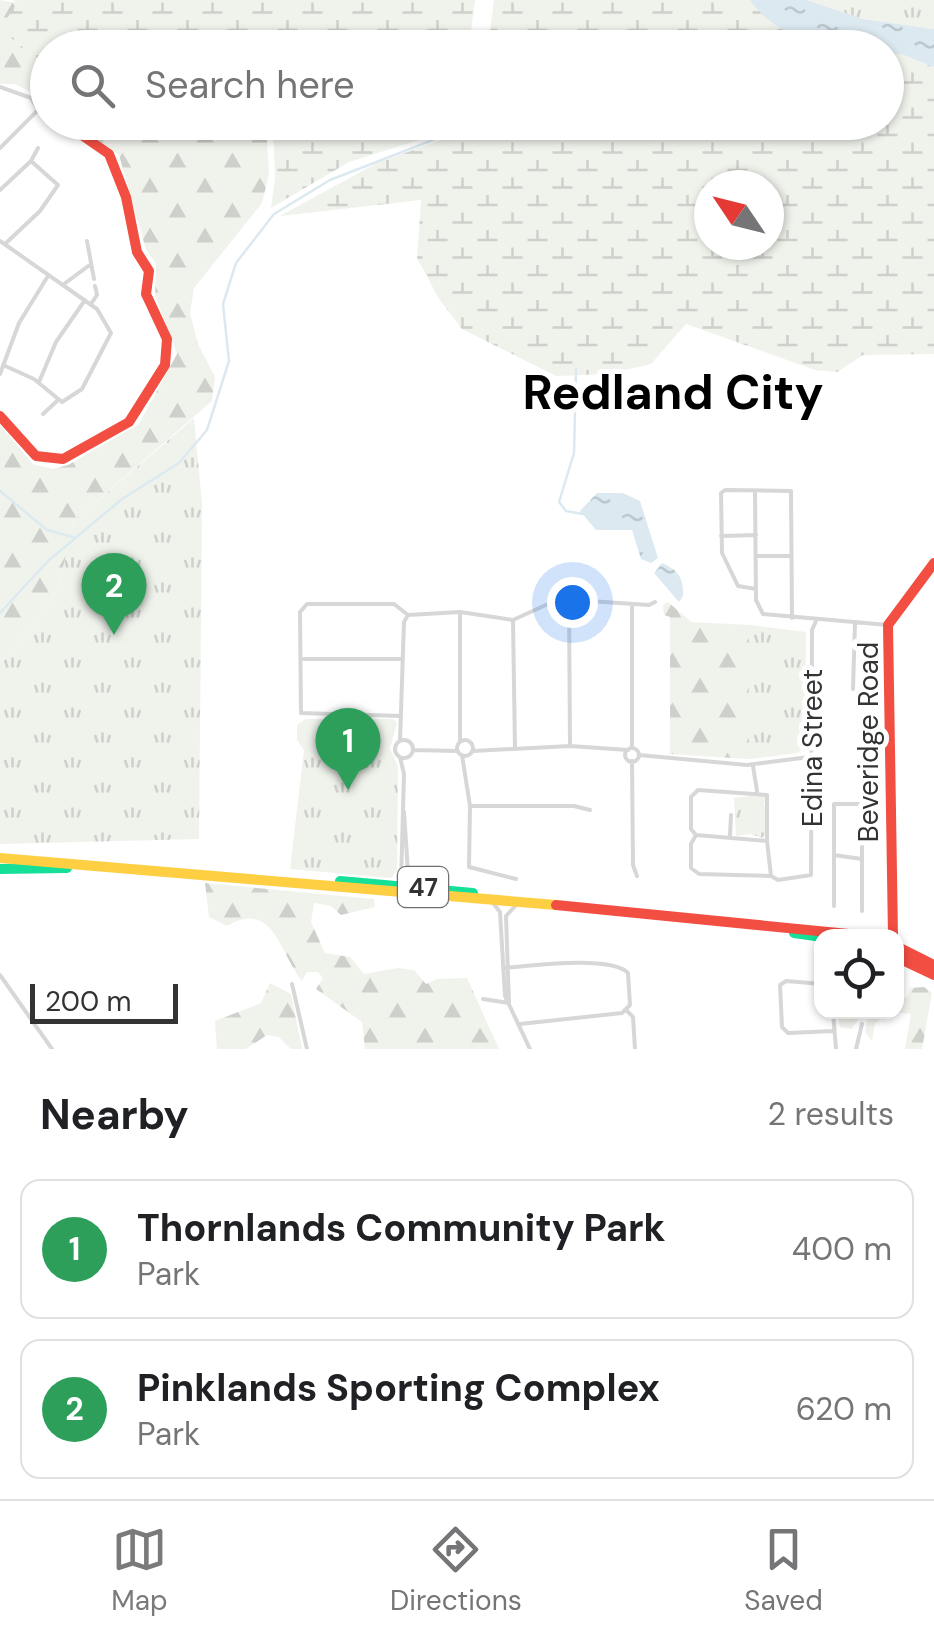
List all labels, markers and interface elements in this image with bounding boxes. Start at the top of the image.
search box [30,30,904,140]
icon: search [65,58,120,113]
text: Search here [145,60,355,110]
north arrow [694,170,784,260]
district label: Redland City [523,361,823,424]
pin: 2 [82,552,146,635]
your location [547,577,598,628]
street label: Beveridge Road [850,642,887,842]
street label: Edina Street [794,669,831,827]
pin: 1 [316,708,380,790]
road number: 47 [398,867,448,907]
map controls [814,929,904,1019]
button: locate [814,929,904,1019]
scale bar [30,979,178,1024]
text: 200 m [45,983,132,1020]
text: Nearby [40,1087,189,1142]
text: 2 results [768,1093,894,1135]
text: Thornlands Community Park [137,1203,665,1253]
text: 1 [69,1228,80,1270]
text: 400 m [792,1228,892,1270]
text: Park [137,1253,200,1295]
text: Pinklands Sporting Complex [137,1363,660,1413]
text: 2 [65,1388,84,1430]
text: 620 m [796,1388,892,1430]
text: Park [137,1413,200,1455]
tab: Map [111,1522,168,1619]
tab: Directions [390,1522,522,1619]
tab: Saved [744,1522,823,1619]

